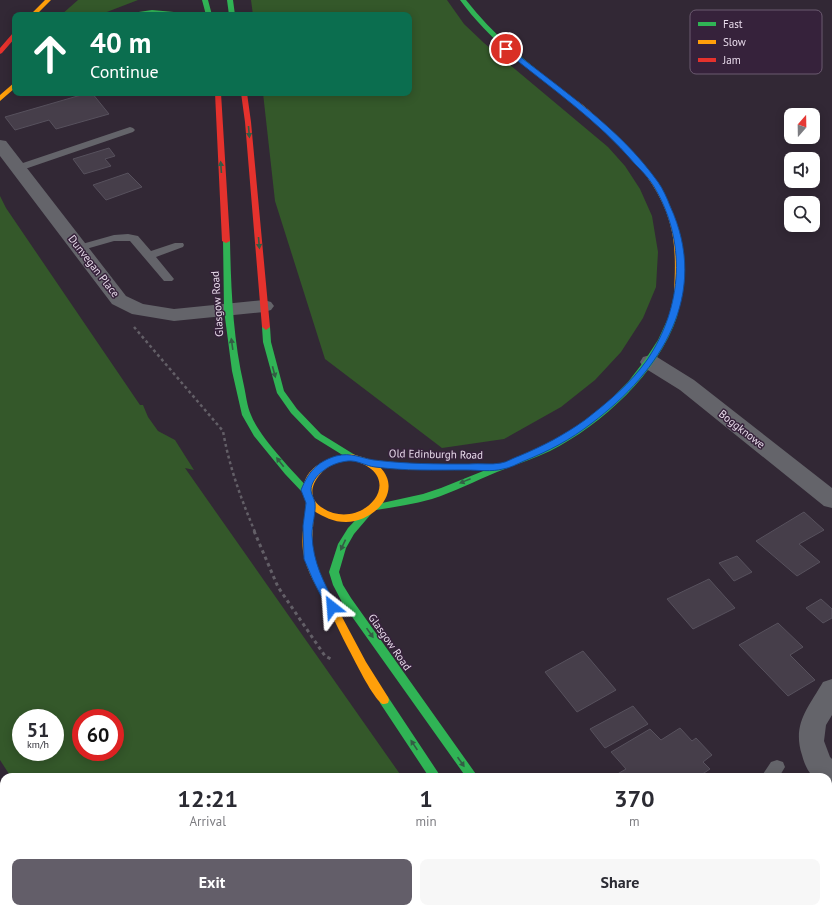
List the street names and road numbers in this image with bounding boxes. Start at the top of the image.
street label: Dunvegan Place [65,232,123,300]
street label: Glasgow Road [208,271,226,337]
street label: Boggknowe [716,407,768,452]
street label: Old Edinburgh Road [389,446,483,462]
street label: Glasgow Road [365,611,415,673]

